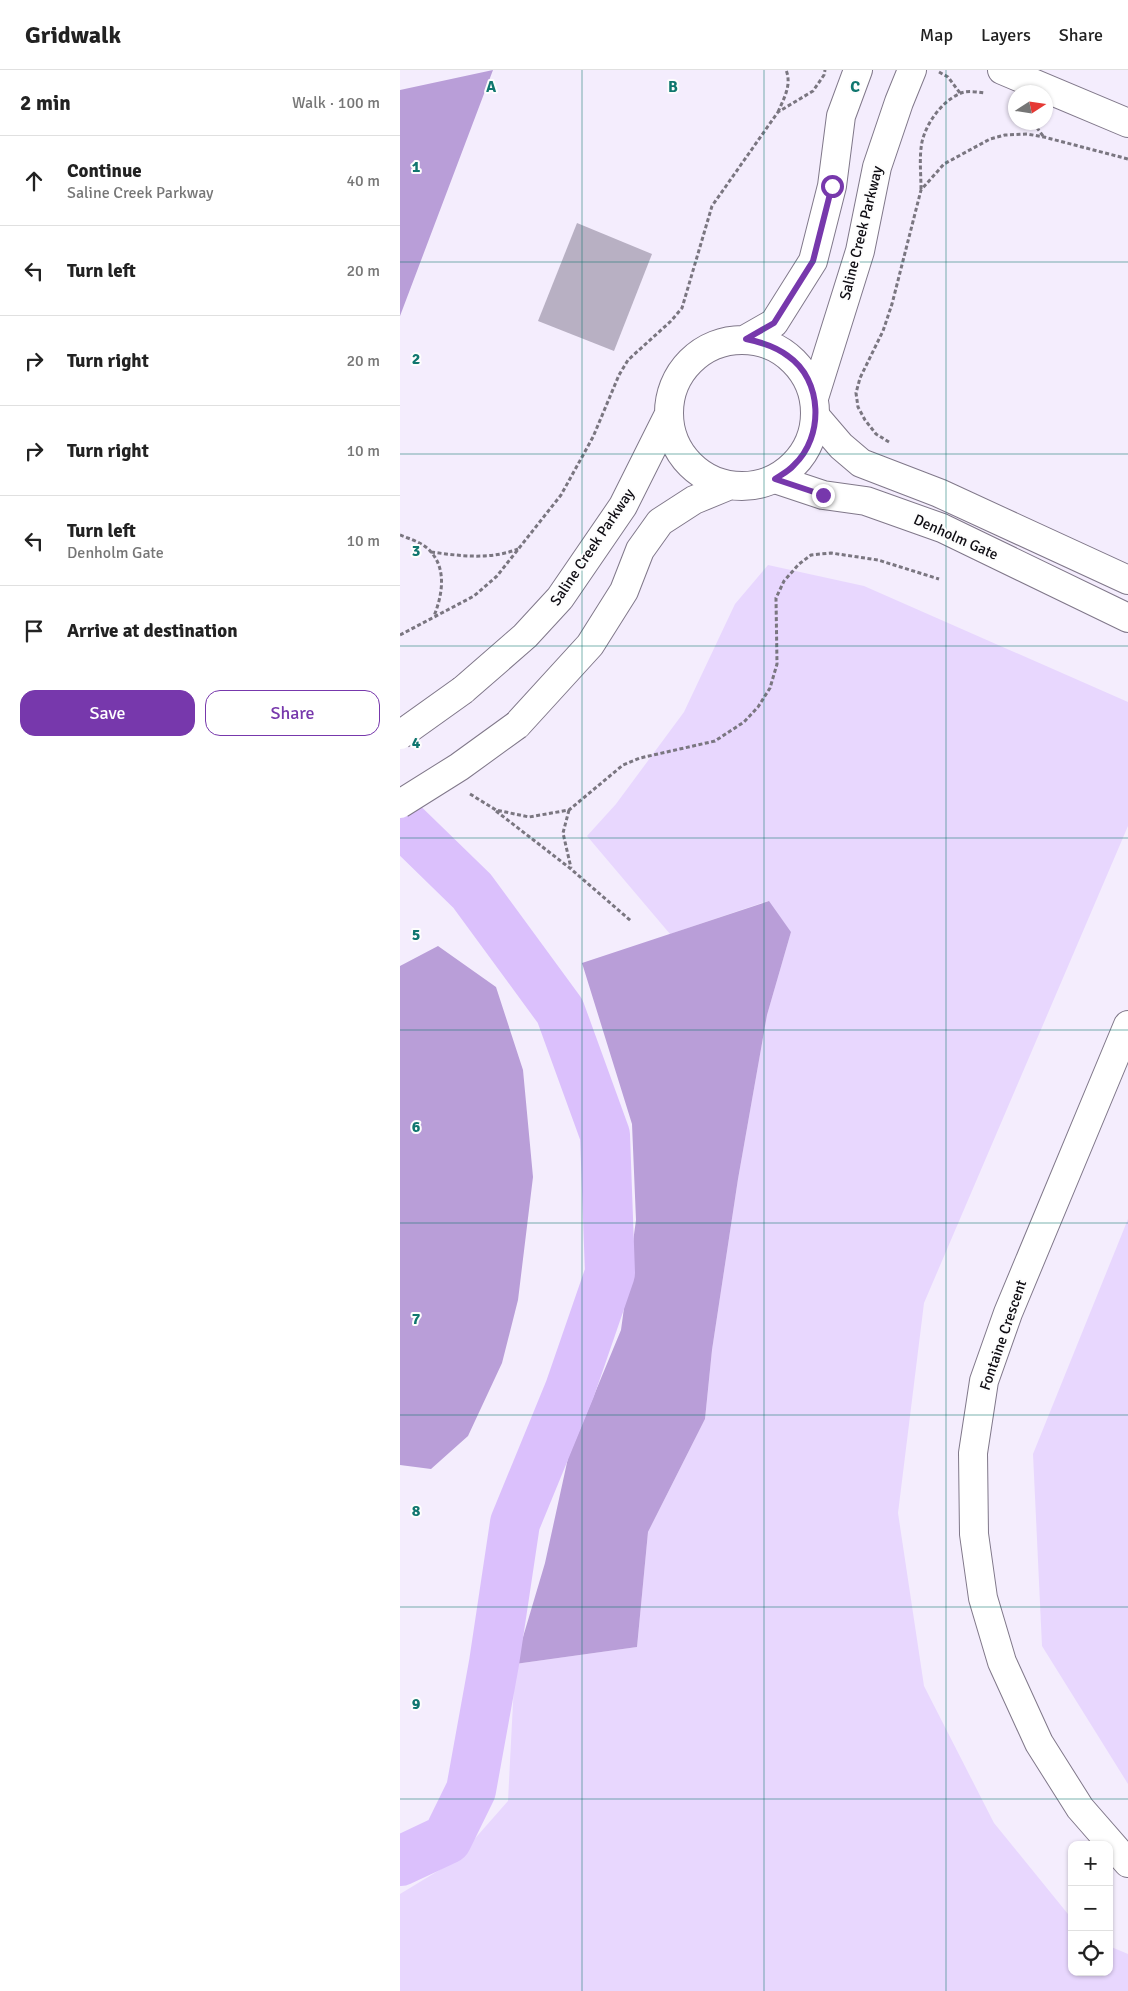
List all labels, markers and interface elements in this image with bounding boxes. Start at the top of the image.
text: Gridwalk [25,20,121,50]
text: Map [920,24,953,46]
text: Layers [981,24,1031,46]
text: Share [1059,24,1103,46]
text: A [486,77,497,97]
text: B [668,77,678,97]
text: C [850,77,860,97]
north arrow [1008,85,1053,130]
text: 2 min [20,90,71,116]
text: Walk · 100 m [292,93,380,113]
text: 1 [412,157,421,177]
text: Continue [67,159,142,183]
street label: Saline Creek Parkway [836,164,886,302]
icon: ahead [20,167,48,195]
text: 40 m [346,171,380,191]
route start [821,175,844,198]
text: Saline Creek Parkway [67,183,214,203]
icon: left [20,257,48,285]
text: Turn left [67,259,136,283]
text: 20 m [346,261,380,281]
icon: right [20,347,48,375]
text: Turn right [67,349,149,373]
text: 2 [412,349,420,369]
text: 20 m [346,351,380,371]
icon: right [20,437,48,465]
text: Turn right [67,439,149,463]
text: 10 m [346,441,380,461]
route end [812,484,835,507]
street label: Saline Creek Parkway [546,485,638,609]
street label: Denholm Gate [911,510,1001,564]
text: Turn left [67,519,136,543]
icon: left [20,527,48,555]
text: 10 m [346,531,380,551]
text: 3 [412,541,420,561]
text: Denholm Gate [67,543,164,563]
icon: arrive [20,617,48,645]
text: Arrive at destination [67,619,238,643]
button: Save [20,690,195,736]
button: Share [205,690,380,736]
text: 4 [412,733,421,753]
text: 5 [412,925,420,945]
text: 6 [412,1117,421,1137]
street label: Fontaine Crescent [976,1277,1030,1393]
text: 7 [412,1309,421,1329]
text: 8 [412,1501,421,1521]
text: 9 [412,1694,421,1714]
map controls [1068,1841,1113,1976]
button: + [1068,1841,1113,1886]
button: − [1068,1886,1113,1931]
button: locate [1068,1931,1113,1976]

